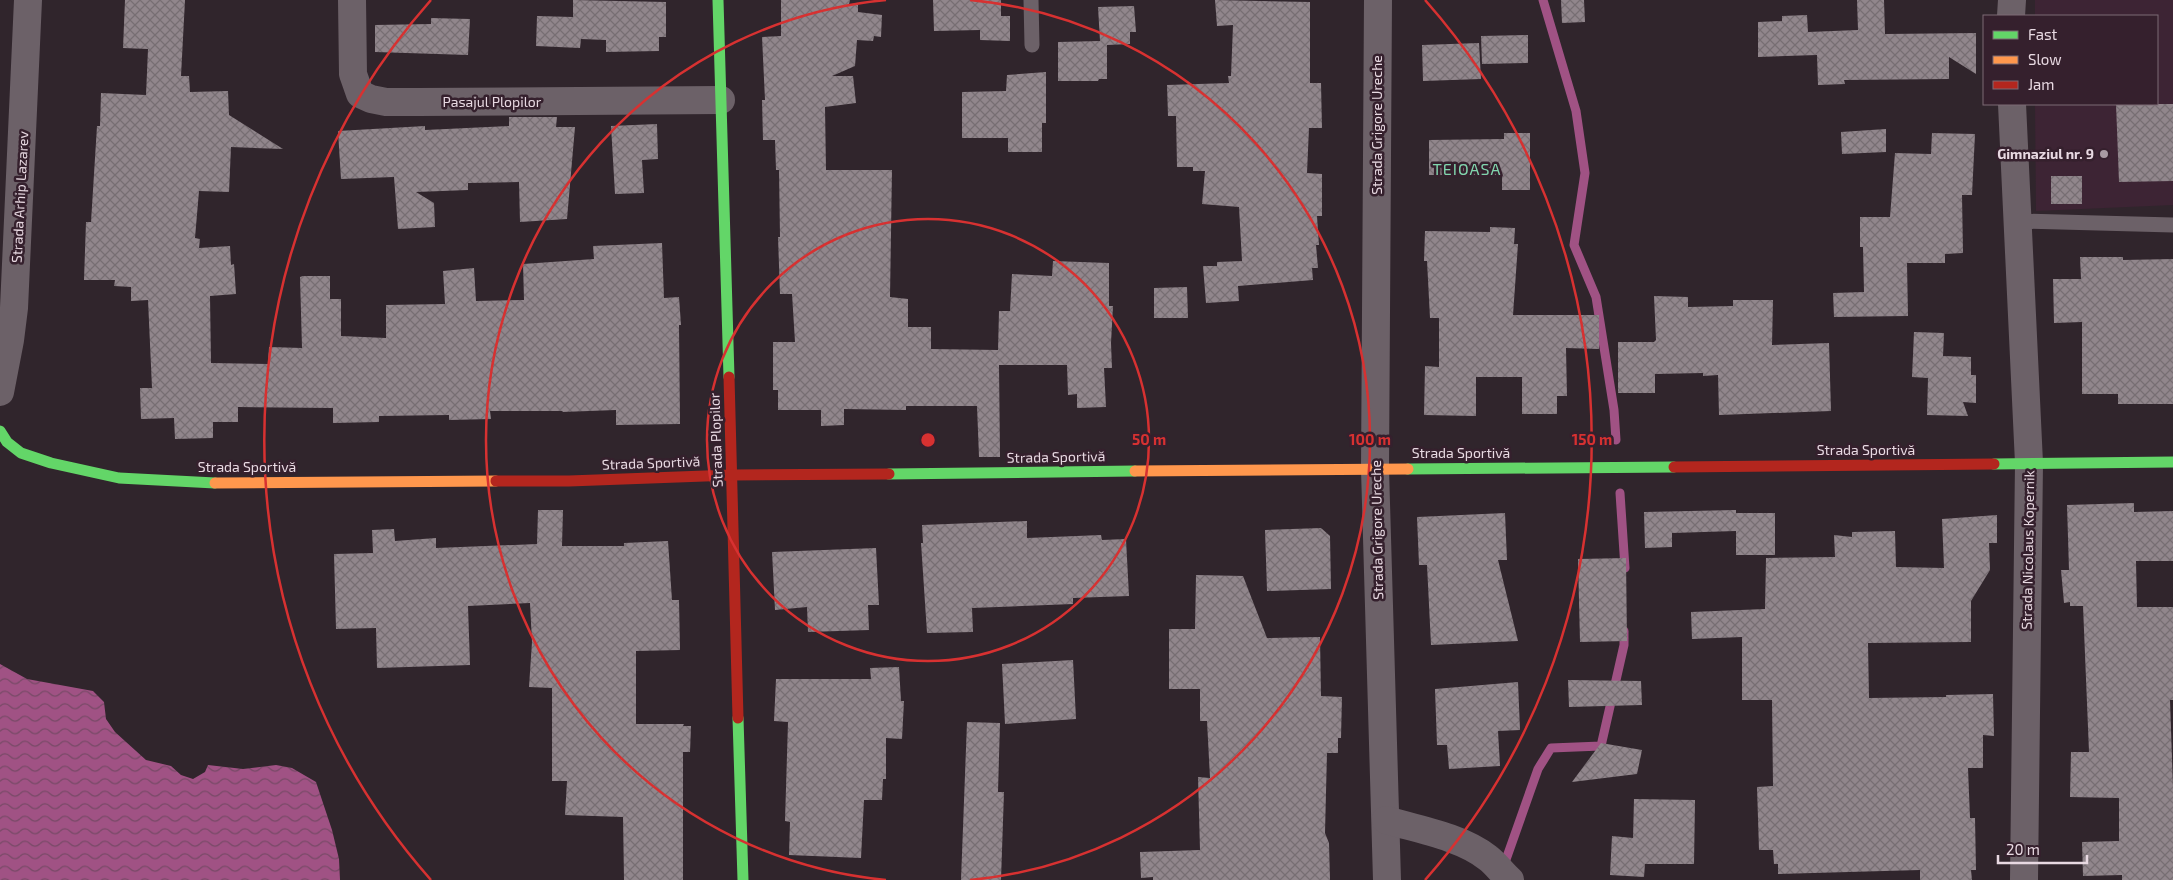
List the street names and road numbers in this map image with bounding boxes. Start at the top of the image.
street label: Strada Grigore Ureche [1368,55,1385,195]
street label: Pasajul Plopilor [443,93,542,110]
street label: Strada Arhip Lazarev [8,130,31,263]
street label: Strada Plopilor [705,392,726,488]
street label: Strada Sportivă [1817,441,1915,458]
street label: Strada Sportivă [1412,444,1510,461]
street label: Strada Sportivă [1007,447,1105,466]
street label: Strada Sportivă [601,452,701,473]
street label: Strada Sportivă [198,458,296,475]
street label: Strada Grigore Ureche [1367,460,1386,600]
street label: Strada Nicolaus Kopernik [2018,470,2037,630]

